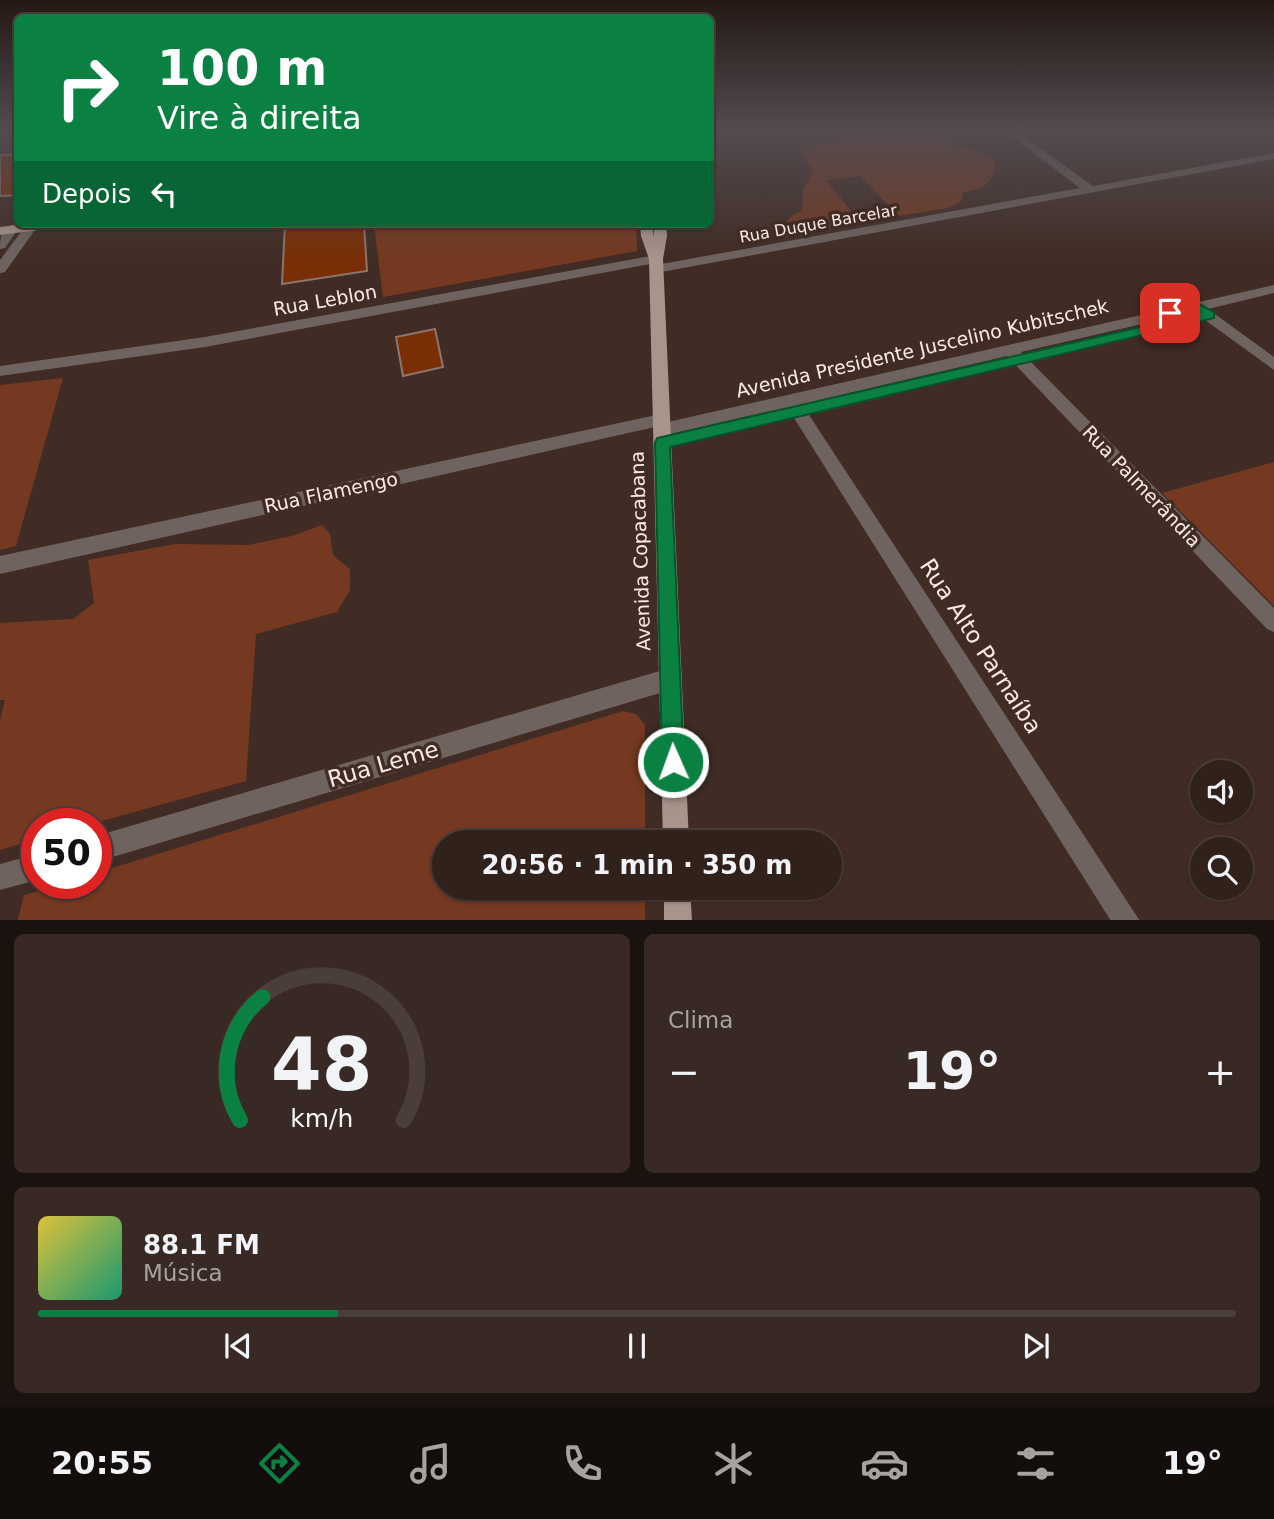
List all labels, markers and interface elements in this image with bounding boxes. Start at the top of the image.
text: 100 m [157,40,327,97]
icon: right [42,42,133,133]
text: Vire à direita [157,99,362,137]
icon: left [145,175,183,213]
text: Depois [42,179,131,209]
street label: Rua Duque Barcelar [738,200,899,247]
street label: Rua Leblon [271,280,379,320]
pin [1140,283,1200,343]
street label: Avenida Presidente Juscelino Kubitschek [734,294,1110,402]
icon: arrive [1151,294,1189,332]
street label: Rua Palmerândia [1078,421,1206,551]
street label: Avenida Copacabana [626,451,654,651]
street label: Rua Flamengo [262,467,400,517]
street label: Rua Alto Parnaíba [915,554,1047,738]
position arrow [636,725,710,799]
street label: Rua Leme [325,736,441,792]
map controls [1190,760,1253,900]
button: sound [1190,760,1253,823]
speed limit sign: 50 [21,808,112,899]
button: search [1190,837,1253,900]
text: 20:56 · 1 min · 350 m [482,850,792,880]
text: Clima [668,1007,733,1033]
text: 48 [271,1022,373,1107]
text: 19° [903,1041,1001,1101]
text: − [668,1050,700,1094]
text: + [1204,1050,1236,1094]
text: km/h [290,1103,354,1132]
text: 88.1 FM [143,1230,260,1260]
text: Música [143,1260,223,1286]
icon: previous [219,1327,257,1365]
icon: pause [618,1327,656,1365]
icon: next [1017,1327,1055,1365]
icon: directions [255,1439,304,1488]
icon: music [406,1439,455,1488]
icon: phone [558,1439,607,1488]
icon: climate [709,1439,758,1488]
icon: car [860,1439,909,1488]
icon: filters [1011,1439,1060,1488]
text: 20:55 [51,1444,153,1482]
text: 19° [1162,1444,1223,1482]

